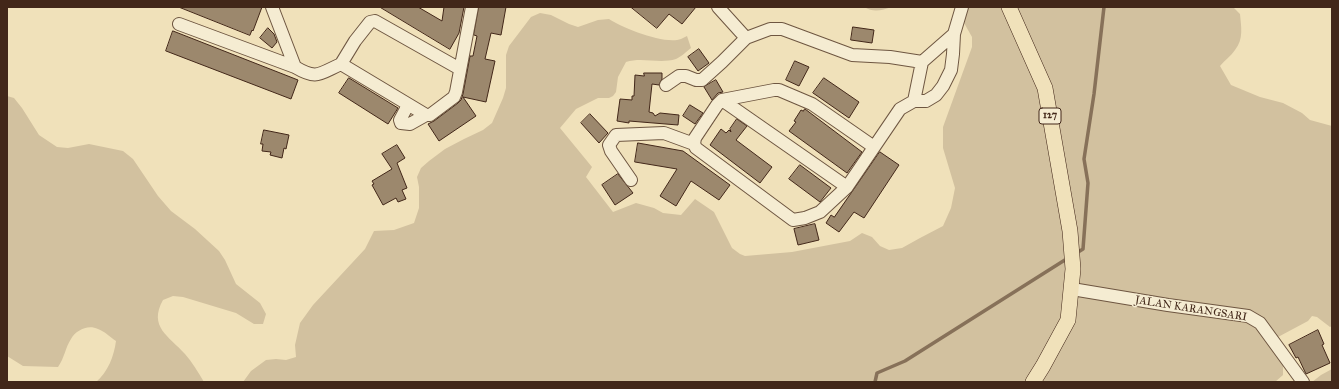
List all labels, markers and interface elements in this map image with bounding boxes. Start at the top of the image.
road number: 127 [1039,108,1061,124]
street label: JALAN KARANGSARI [1134,294,1248,324]

